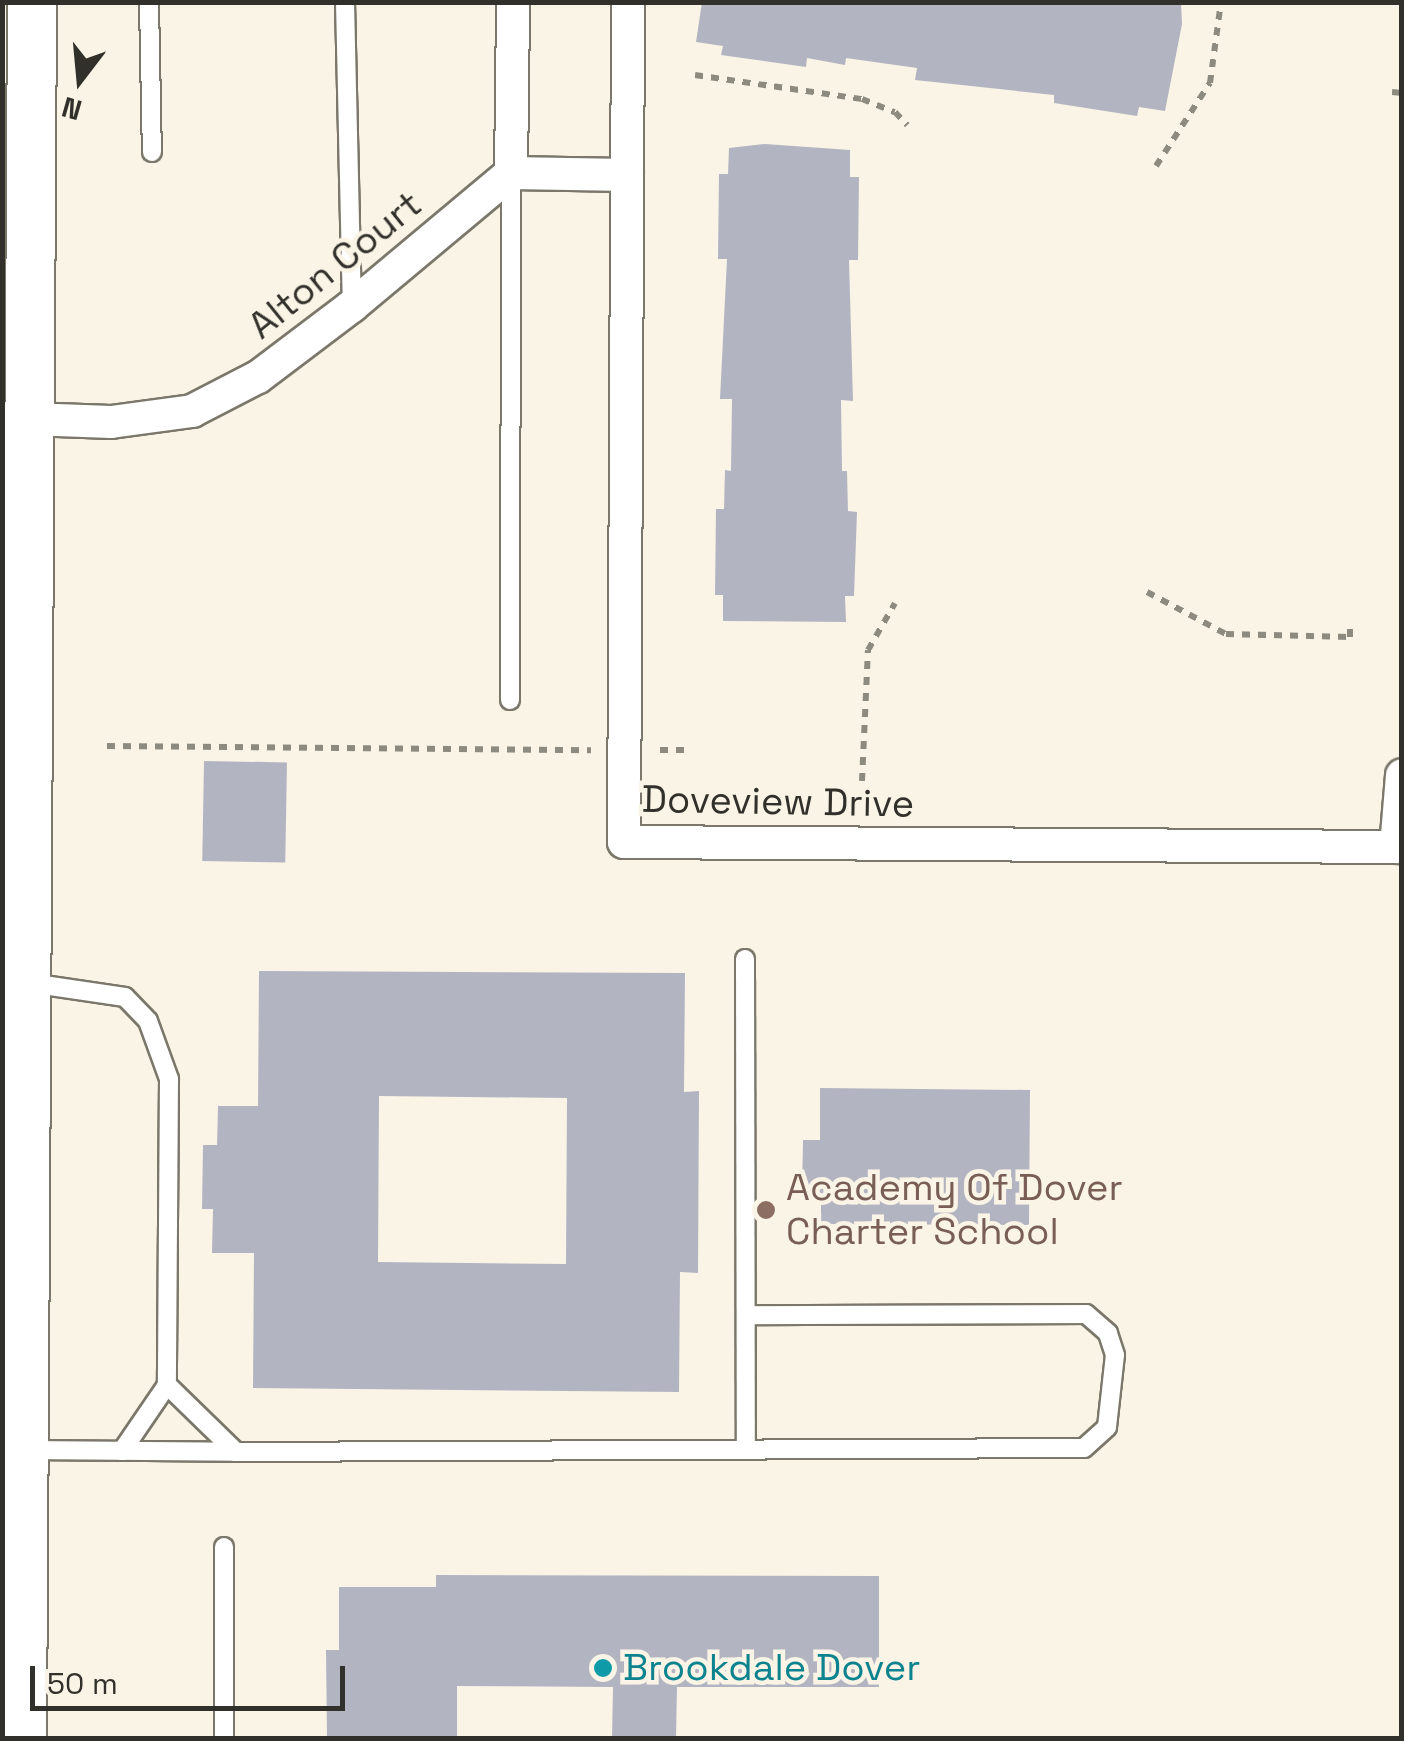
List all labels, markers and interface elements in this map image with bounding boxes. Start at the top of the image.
north arrow [30,30,130,130]
text: N [58,89,86,129]
street label: Alton Court [239,181,431,349]
street label: Doveview Drive [641,777,915,827]
place label: Academy Of Dover Charter School [786,1165,1123,1254]
marker: Academy Of Dover Charter School [755,1199,777,1221]
place label: Brookdale Dover [623,1645,920,1691]
scale bar [35,1646,350,1708]
marker: Brookdale Dover [592,1657,614,1679]
text: 50 m [47,1664,118,1703]

